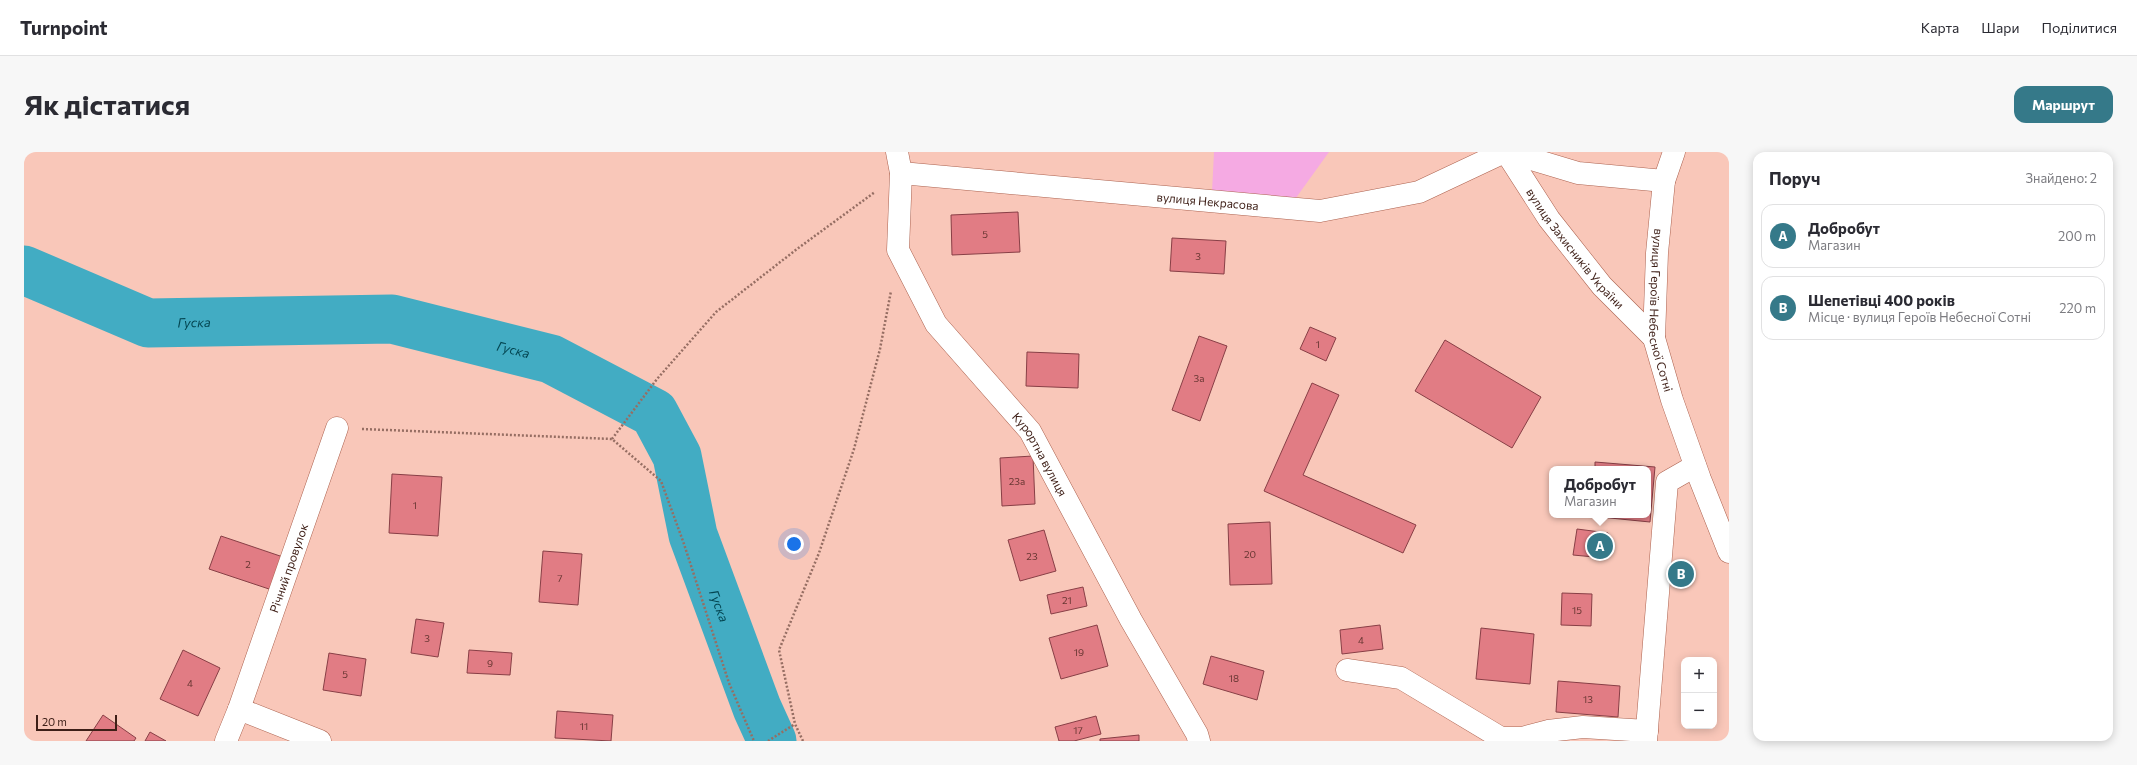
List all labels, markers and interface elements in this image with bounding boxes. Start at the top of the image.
text: Turnpoint [20,16,108,39]
text: Карта [1921,19,1959,36]
text: Шари [1981,19,2019,36]
text: Поділитися [2041,19,2117,36]
button: Маршрут [2014,86,2113,123]
text: Як дістатися [24,87,190,121]
text: Поруч [1769,168,1820,189]
text: Знайдено: 2 [2026,170,2097,186]
street label: вулиця Захисників України [1524,185,1627,311]
street label: вулиця Некрасова [1156,189,1259,212]
text: Добробут [1808,219,1880,237]
house number: 5 [982,228,988,240]
street label: вулиця Героїв Небесної Сотні [1647,228,1676,393]
text: A [1778,228,1788,244]
text: 200 m [2058,228,2096,244]
text: Магазин [1808,237,1861,253]
house number: 3 [1195,250,1201,262]
text: Шепетівці 400 років [1808,291,1955,309]
text: B [1779,300,1787,316]
text: 220 m [2059,300,2096,316]
text: Місце · вулиця Героїв Небесної Сотні [1808,309,2031,325]
water label: Гуска [177,314,211,331]
water label: Гуска [495,338,532,361]
house number: 1 [1316,338,1320,350]
house number: 3а [1194,372,1204,384]
street label: Курортна вулиця [1010,409,1070,498]
popup [1549,466,1651,518]
house number: 23а [1009,475,1025,487]
text: Добробут [1564,475,1636,493]
text: Магазин [1564,493,1617,509]
house number: 1 [413,499,417,511]
street label: Річний провулок [266,521,310,614]
pin: A [1587,531,1613,561]
your location [784,534,804,554]
house number: 20 [1244,548,1256,560]
house number: 23 [1026,550,1038,562]
house number: 2 [245,558,251,570]
pin: B [1668,559,1694,589]
house number: 7 [557,572,563,584]
water label: Гуска [706,587,733,624]
house number: 21 [1062,594,1072,606]
house number: 15 [1572,604,1582,616]
house number: 3 [424,632,430,644]
house number: 4 [1358,634,1364,646]
house number: 19 [1074,646,1084,658]
house number: 9 [487,657,493,669]
map controls [1681,657,1717,729]
button: + [1681,657,1717,693]
house number: 5 [342,668,348,680]
house number: 18 [1229,672,1239,684]
house number: 4 [187,677,193,689]
house number: 13 [1583,693,1593,705]
button: − [1681,693,1717,729]
scale bar [36,713,117,732]
text: 20 m [42,715,67,728]
house number: 11 [580,720,588,732]
house number: 17 [1073,724,1083,736]

